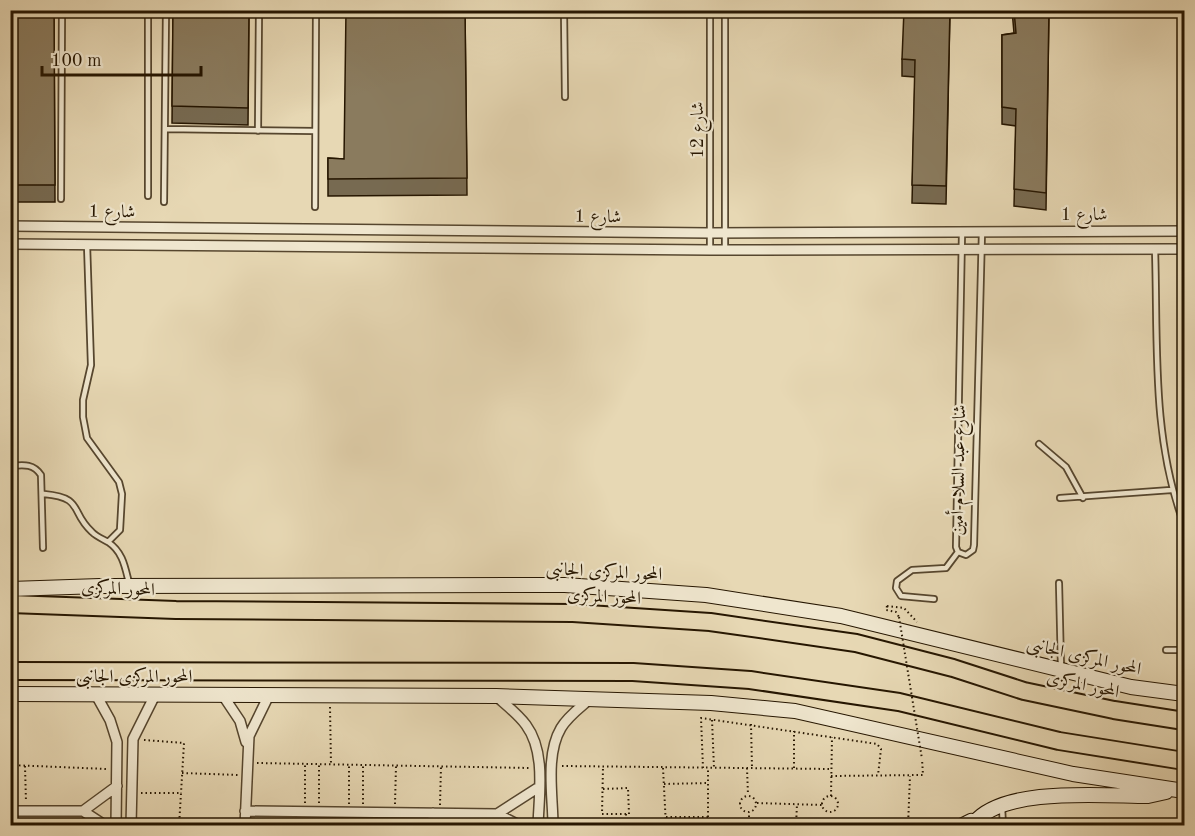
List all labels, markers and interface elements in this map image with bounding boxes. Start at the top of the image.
scale bar [42,39,201,77]
text: 100 m [51,52,102,70]
street label: شارع 12 [689,101,712,159]
street label: شارع 1 [88,203,136,226]
street label: شارع 1 [1061,206,1107,229]
street label: شارع 1 [574,208,622,231]
street label: شارع عبد السلام أمين [944,404,975,536]
street label: المحور المركزى الجانبى [545,558,663,588]
street label: المحور المركزى [81,577,155,601]
street label: المحور المركزى [566,584,641,610]
street label: المحور المركزى الجانبى [1024,633,1143,683]
street label: المحور المركزى الجانبى [76,666,192,690]
street label: المحور المركزى [1044,667,1121,703]

